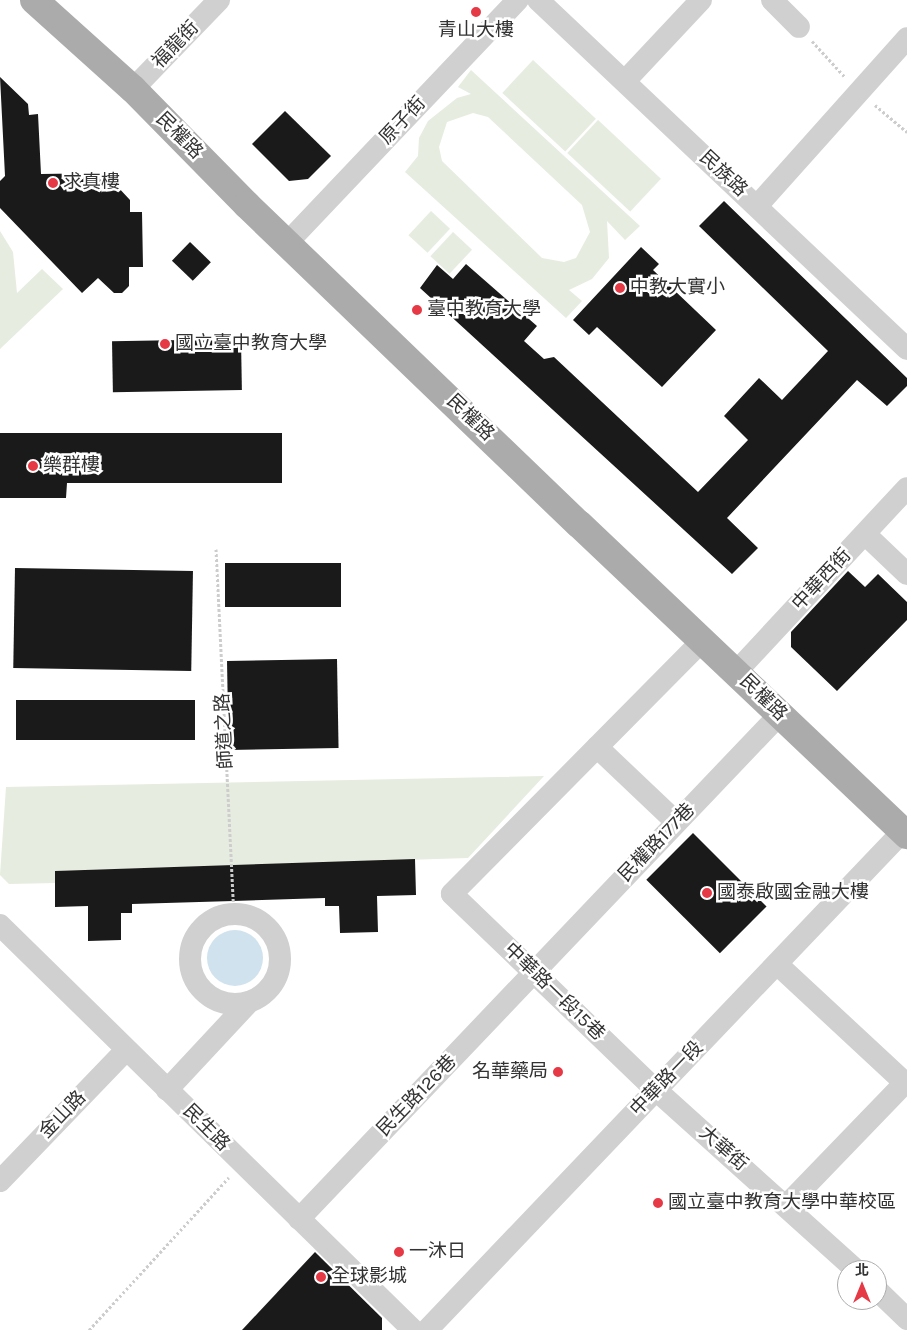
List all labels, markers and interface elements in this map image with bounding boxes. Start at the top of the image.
marker: 青山大樓 [470,6,482,18]
street label: 福龍街 [148,17,204,73]
place label: 青山大樓 [438,20,514,42]
street label: 原子街 [375,92,431,150]
street label: 民權路 [151,108,207,164]
street label: 民族路 [694,146,752,202]
place label: 求真樓 [63,172,120,194]
marker: 求真樓 [47,177,59,189]
place label: 中教大實小 [630,277,725,299]
marker: 中教大實小 [614,282,626,294]
place label: 臺中教育大學 [427,299,541,321]
marker: 臺中教育大學 [411,304,423,316]
place label: 國立臺中教育大學 [175,333,327,355]
marker: 國立臺中教育大學 [159,338,171,350]
street label: 民權路 [442,390,498,446]
place label: 樂群樓 [43,455,100,477]
marker: 樂群樓 [27,460,39,472]
street label: 中華西街 [788,544,856,616]
street label: 民權路 [735,670,791,726]
street label: 師道之路 [212,692,238,770]
street label: 民權路177巷 [614,799,700,887]
place label: 國泰啟國金融大樓 [717,882,869,904]
marker: 國泰啟國金融大樓 [701,887,713,899]
street label: 中華路一段15巷 [499,938,609,1046]
street label: 中華路一段 [626,1037,708,1121]
street label: 民生路126巷 [373,1051,461,1141]
place label: 名華藥局 [472,1061,548,1083]
marker: 名華藥局 [552,1066,564,1078]
street label: 金山路 [35,1087,91,1143]
street label: 民生路 [178,1100,234,1156]
street label: 大華街 [694,1122,752,1176]
place label: 國立臺中教育大學中華校區 [668,1192,896,1214]
marker: 國立臺中教育大學中華校區 [652,1197,664,1209]
place label: 一沐日 [409,1241,466,1263]
marker: 一沐日 [393,1246,405,1258]
north arrow [837,1260,887,1310]
text: 北 [855,1262,869,1279]
place label: 全球影城 [331,1266,407,1288]
marker: 全球影城 [315,1271,327,1283]

